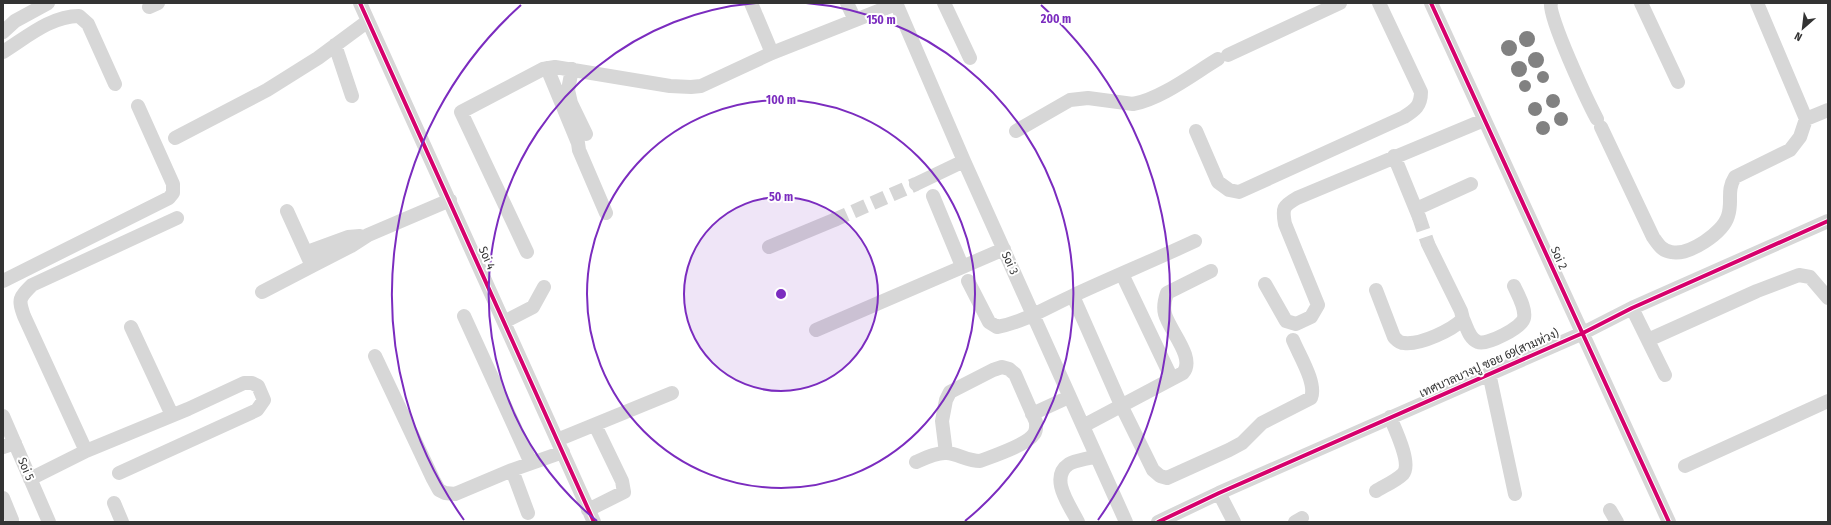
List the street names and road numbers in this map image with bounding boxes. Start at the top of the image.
street label: Soi 4 [476,244,498,272]
street label: Soi 2 [1548,244,1570,272]
street label: Soi 3 [999,249,1021,277]
street label: เทศบาลบางปู ซอย 69(สามห่วง) [1417,326,1562,401]
street label: Soi 5 [15,455,37,483]

